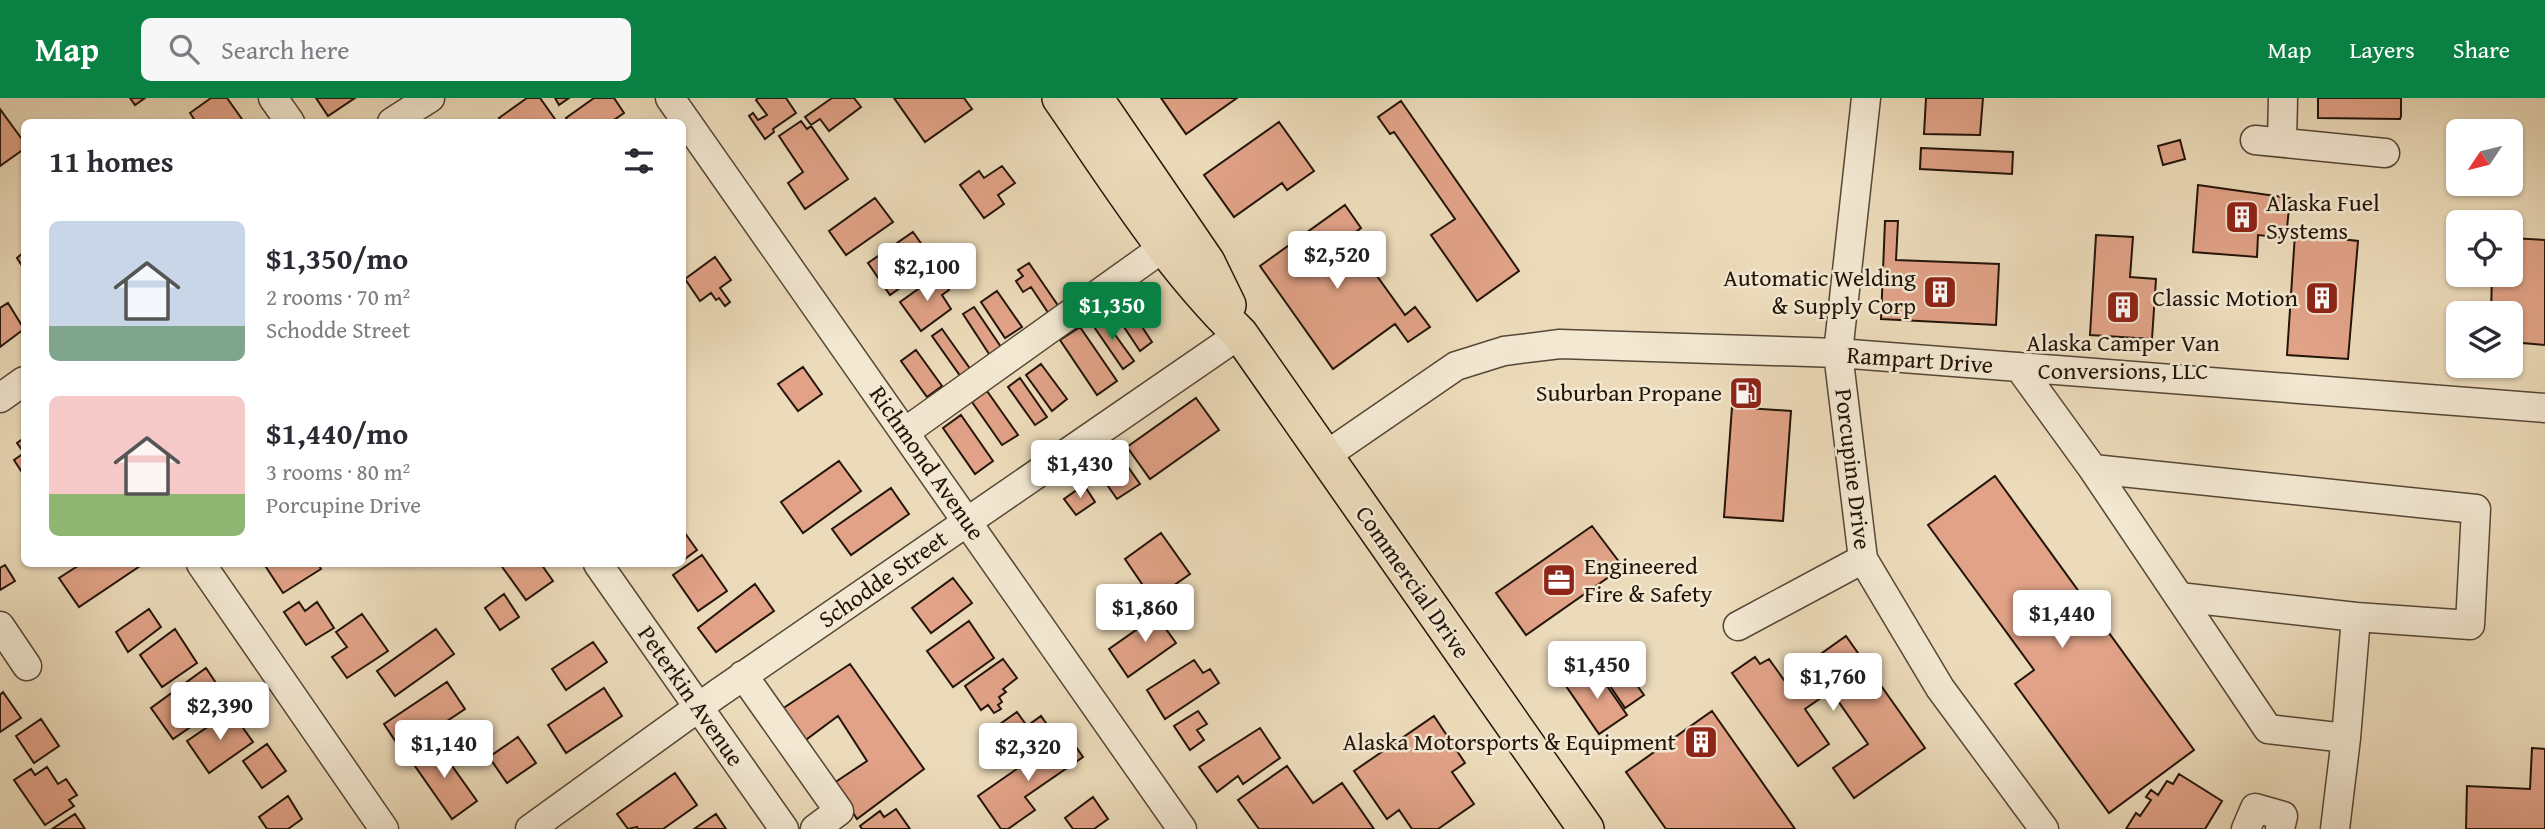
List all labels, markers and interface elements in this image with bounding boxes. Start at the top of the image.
search box [141,18,631,81]
text: Map [35,25,99,73]
icon: search [165,30,203,68]
text: Search here [221,30,349,69]
text: Map [2268,32,2311,67]
text: Layers [2349,32,2415,67]
text: Share [2453,32,2510,67]
north arrow [2446,119,2524,196]
map controls [2446,119,2523,378]
text: 11 homes [49,139,174,183]
icon: filters [620,142,658,180]
place label: Alaska Fuel Systems [2266,185,2380,248]
building icon: Alaska Fuel Systems [2223,198,2261,236]
button: locate [2446,210,2523,287]
pin: $2,520 [1280,232,1394,291]
text: $1,350/mo [266,236,408,280]
text: $2,520 [1304,237,1370,270]
pin: $2,100 [870,244,984,303]
icon: home [105,249,189,333]
text: $2,100 [894,249,960,282]
place label: Automatic Welding & Supply Corp [1723,260,1916,323]
building icon: Automatic Welding & Supply Corp [1921,273,1959,311]
building icon: Classic Motion [2303,279,2341,317]
text: 2 rooms · 70 m² [266,280,410,313]
place label: Classic Motion [2152,280,2299,315]
pin: $1,350 [1055,282,1169,342]
text: $1,350 [1079,288,1145,321]
building icon: Alaska Camper Van Conversions, LLC [2104,288,2142,326]
button: layers [2446,301,2523,378]
text: Schodde Street [266,313,410,346]
place label: Alaska Camper Van Conversions, LLC [2026,325,2220,388]
street label: Rampart Drive [1846,337,1994,382]
fuel station icon: Suburban Propane [1727,374,1765,412]
place label: Suburban Propane [1536,375,1722,410]
street label: Richmond Avenue [861,378,994,547]
street label: Porcupine Drive [1826,386,1881,551]
text: $1,440/mo [266,411,408,455]
icon: home [105,424,189,508]
pin: $1,430 [1023,440,1137,500]
text: $1,430 [1047,446,1113,479]
text: 3 rooms · 80 m² [266,455,410,488]
text: Porcupine Drive [266,488,421,521]
street label: Commercial Drive [1347,498,1479,665]
street label: Schodde Street [811,521,955,636]
place label: Engineered Fire & Safety [1584,548,1713,611]
office icon: Engineered Fire & Safety [1540,561,1578,599]
pin: $1,860 [1088,584,1202,644]
text: $1,860 [1112,590,1178,623]
pin: $1,440 [2005,590,2119,650]
text: $1,440 [2029,596,2095,629]
street label: Peterkin Avenue [630,618,753,773]
pin: $1,450 [1540,642,1654,701]
text: $1,450 [1564,647,1630,680]
pin: $1,760 [1776,654,1890,713]
text: $1,760 [1800,659,1866,692]
pin: $2,390 [163,682,277,742]
text: $2,390 [187,688,253,721]
pin: $1,140 [387,720,501,780]
building icon: Alaska Motorsports & Equipment [1682,723,1720,761]
pin: $2,320 [971,724,1085,783]
place label: Alaska Motorsports & Equipment [1343,724,1677,759]
text: $1,140 [411,726,477,759]
text: $2,320 [995,729,1061,762]

